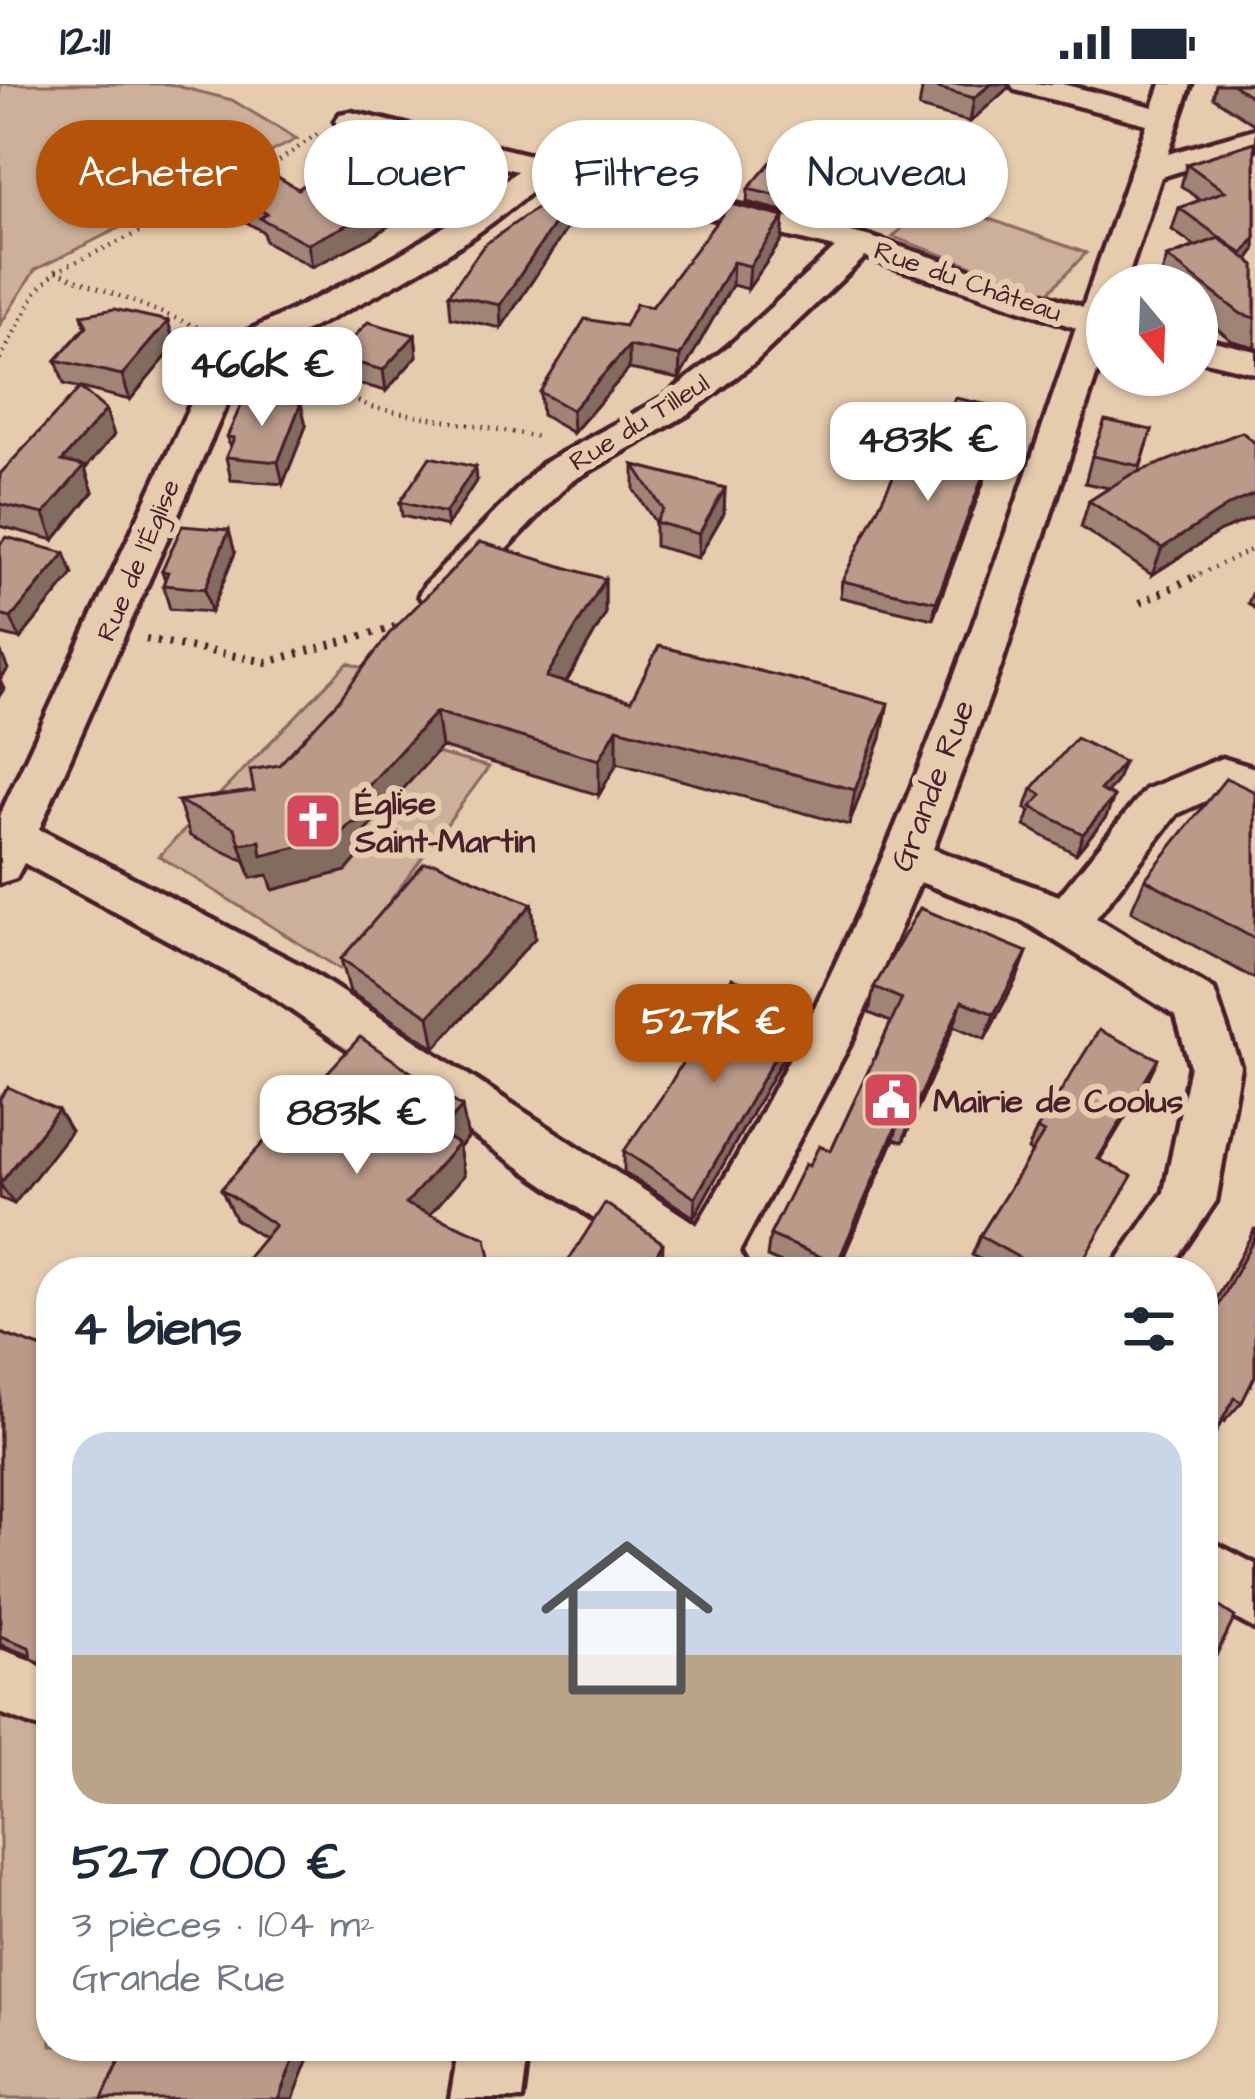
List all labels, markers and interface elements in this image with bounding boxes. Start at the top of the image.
text: 12:11 [60,11,111,73]
chip: Acheter [36,120,280,228]
chip: Louer [304,120,508,228]
chip: Filtres [532,120,742,228]
chip: Nouveau [766,120,1008,228]
street label: Rue du Château [869,232,1066,332]
north arrow [1086,264,1218,396]
map controls [1086,264,1218,396]
pin: 466K € [164,327,360,429]
text: 466K € [189,339,335,393]
street label: Rue du Tilleul [562,365,717,481]
pin: 483K € [830,402,1026,504]
text: 483K € [857,414,999,468]
street label: Rue de l'Église [88,474,191,648]
street label: Grande Rue [879,693,987,878]
place label: Église Saint-Martin [354,781,536,865]
church icon: Église Saint-Martin [282,790,344,852]
pin: 527K € [616,984,812,1086]
text: 527K € [642,996,786,1050]
public building icon: Mairie de Coolus [860,1069,922,1131]
pin: 883K € [259,1075,455,1177]
place label: Mairie de Coolus [933,1079,1183,1125]
text: 883K € [287,1087,427,1141]
text: 4 biens [72,1294,242,1365]
icon: filters [1116,1296,1182,1362]
icon: home [519,1510,735,1726]
text: 527 000 € [72,1828,347,1899]
text: 3 pièces · 104 m² [72,1899,375,1953]
text: Grande Rue [72,1953,285,2007]

